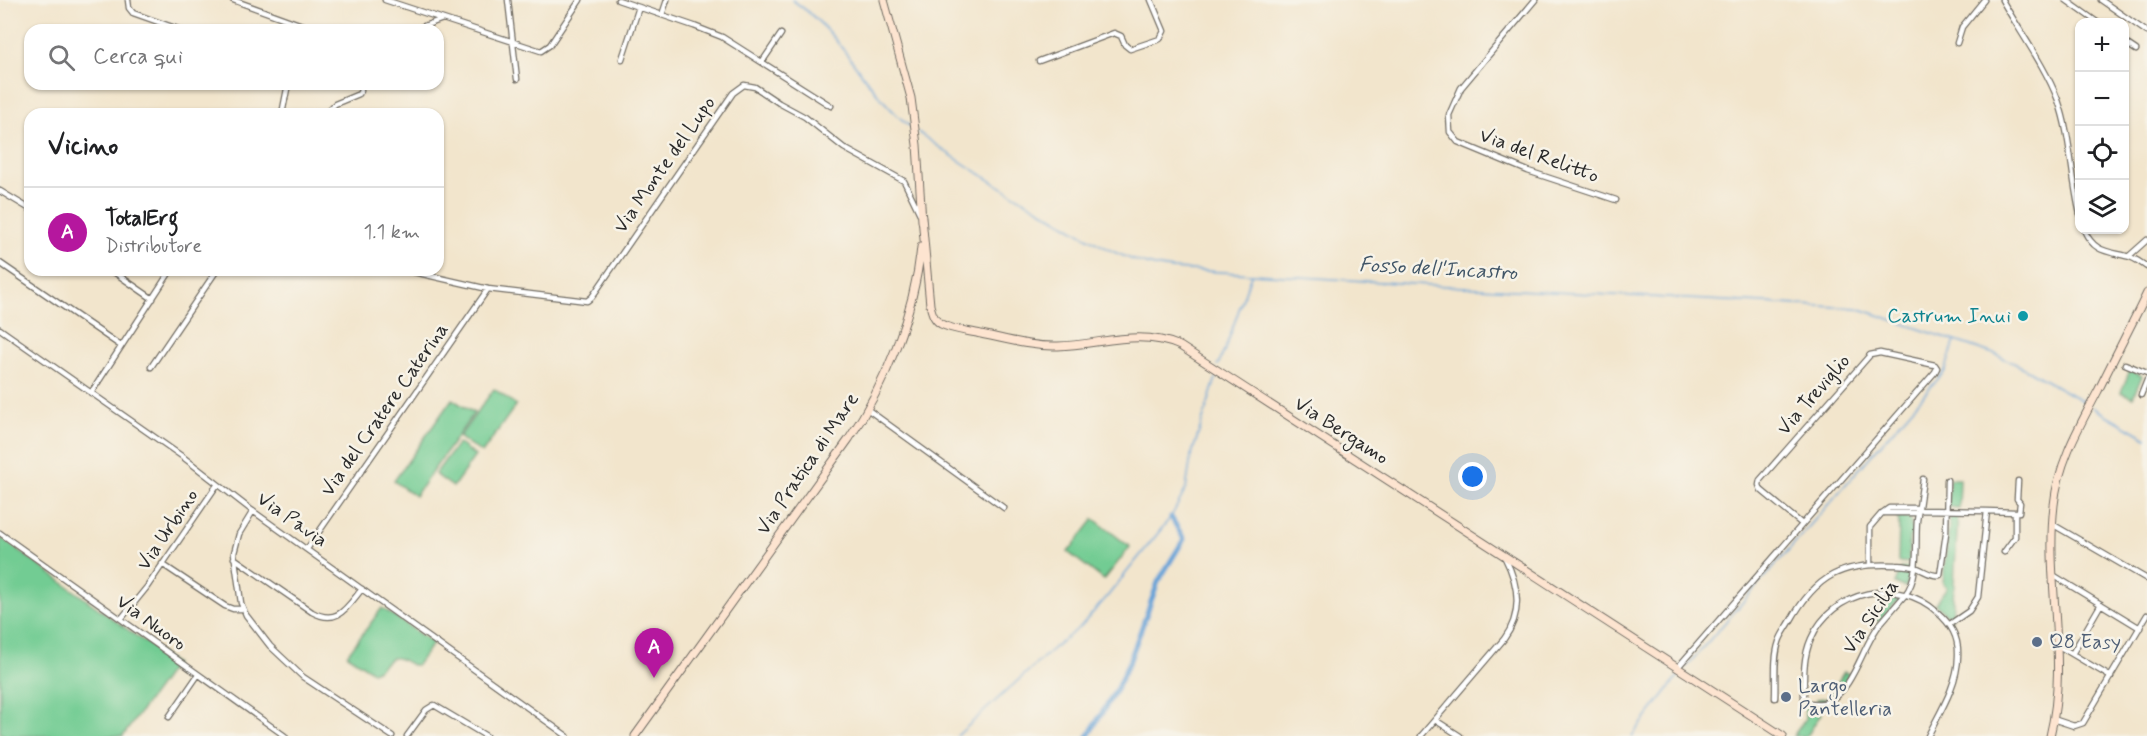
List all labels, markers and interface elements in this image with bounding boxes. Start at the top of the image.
map controls [2075,18,2129,234]
button: + [2075,18,2129,72]
search box [24,24,444,90]
icon: search [45,41,78,74]
text: Cerca qui [93,43,183,71]
button: − [2075,72,2129,126]
street label: Via Monte del Lupo [608,91,722,239]
street label: Via del Relitto [1476,122,1602,190]
button: locate [2075,126,2129,180]
text: Vicino [48,130,118,164]
button: layers [2075,180,2129,234]
text: TotalErg [105,205,179,233]
text: A [61,219,74,246]
text: 1.1 km [363,219,420,246]
text: Distributore [105,233,202,260]
water label: Fosso dell'Incastro [1358,251,1519,287]
place label: Castrum Inui [1887,303,2011,330]
marker: Castrum Inui [2016,309,2030,323]
street label: Via del Cratere Caterina [315,318,455,502]
street label: Via Treviglio [1771,348,1857,442]
street label: Via Pratica di Mare [750,387,866,541]
street label: Via Bergamo [1288,390,1393,472]
your location [1458,462,1487,491]
street label: Via Urbino [131,484,205,576]
street label: Via Pavia [251,486,333,554]
street label: Via Sicilia [1836,575,1906,659]
street label: Via Nuoro [110,588,192,658]
pin: A [634,628,674,678]
place label: Q8 Easy [2049,629,2121,656]
marker: Q8 Easy [2030,635,2044,649]
place label: Largo Pantelleria [1798,673,1892,723]
marker: Largo Pantelleria [1779,690,1793,704]

